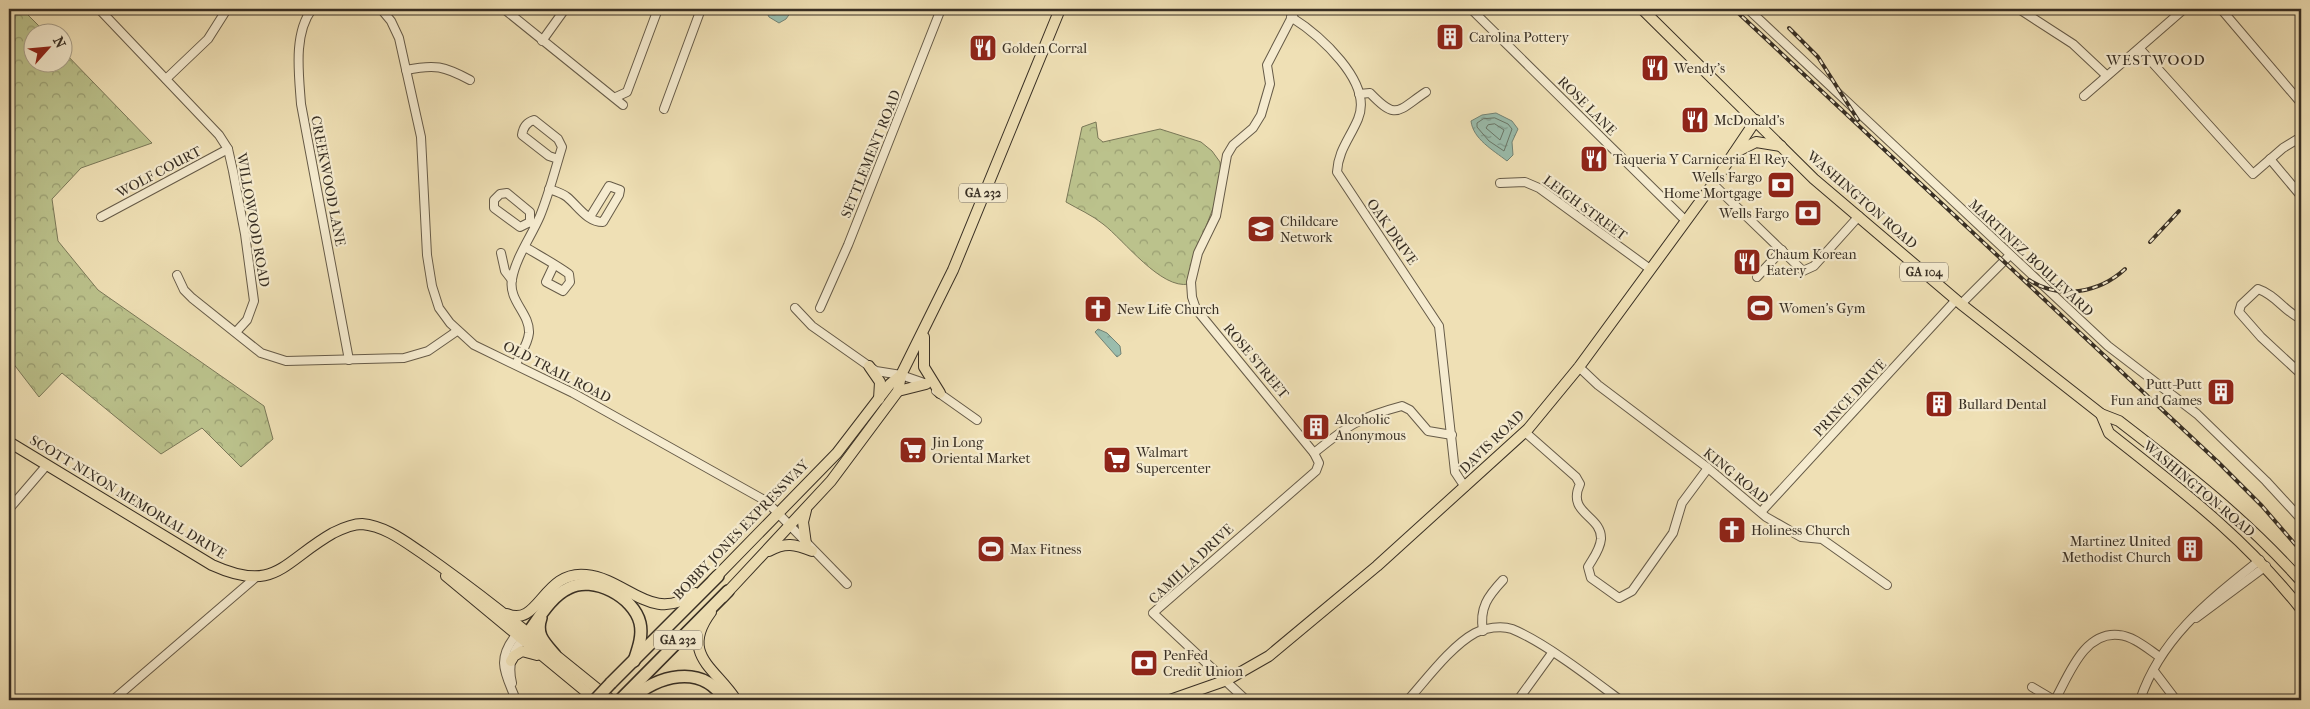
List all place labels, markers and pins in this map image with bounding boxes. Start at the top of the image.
building icon: Carolina Pottery [1435,22,1465,52]
place label: Carolina Pottery [1469,29,1569,46]
restaurant icon: Golden Corral [968,33,998,63]
place label: Golden Corral [1002,40,1087,57]
restaurant icon: Wendy's [1640,53,1670,83]
place label: Wendy's [1673,60,1725,77]
restaurant icon: McDonald's [1680,105,1710,135]
place label: McDonald's [1714,112,1785,129]
restaurant icon: Taqueria Y Carniceria El Rey [1579,144,1609,174]
place label: Taqueria Y Carniceria El Rey [1613,151,1789,168]
place label: Wells Fargo Home Mortgage [1664,169,1762,202]
bank icon: Wells Fargo Home Mortgage [1766,170,1796,200]
bank icon: Wells Fargo [1793,198,1823,228]
place label: Wells Fargo [1718,205,1789,222]
place label: Childcare Network [1280,213,1338,246]
school or university icon: Childcare Network [1246,214,1276,244]
place label: Chaum Korean Eatery [1766,246,1857,279]
restaurant icon: Chaum Korean Eatery [1732,247,1762,277]
sports icon: Women's Gym [1745,293,1775,323]
church icon: New Life Church [1083,294,1113,324]
place label: Women's Gym [1778,300,1866,317]
place label: New Life Church [1117,301,1220,318]
place label: Putt-Putt Fun and Games [2110,376,2202,409]
building icon: Putt-Putt Fun and Games [2206,377,2236,407]
building icon: Bullard Dental [1924,389,1954,419]
place label: Bullard Dental [1958,396,2047,413]
place label: Alcoholic Anonymous [1334,411,1406,444]
building icon: Alcoholic Anonymous [1301,412,1331,442]
place label: Jin Long Oriental Market [931,434,1030,467]
supermarket icon: Jin Long Oriental Market [898,435,928,465]
place label: Walmart Supercenter [1135,444,1211,477]
supermarket icon: Walmart Supercenter [1102,445,1132,475]
church icon: Holiness Church [1717,515,1747,545]
place label: Holiness Church [1751,522,1850,539]
place label: Martinez United Methodist Church [2062,533,2171,566]
sports icon: Max Fitness [976,534,1006,564]
building icon: Martinez United Methodist Church [2175,534,2205,564]
place label: Max Fitness [1010,541,1081,558]
place label: PenFed Credit Union [1163,647,1243,680]
bank icon: PenFed Credit Union [1129,648,1159,678]

